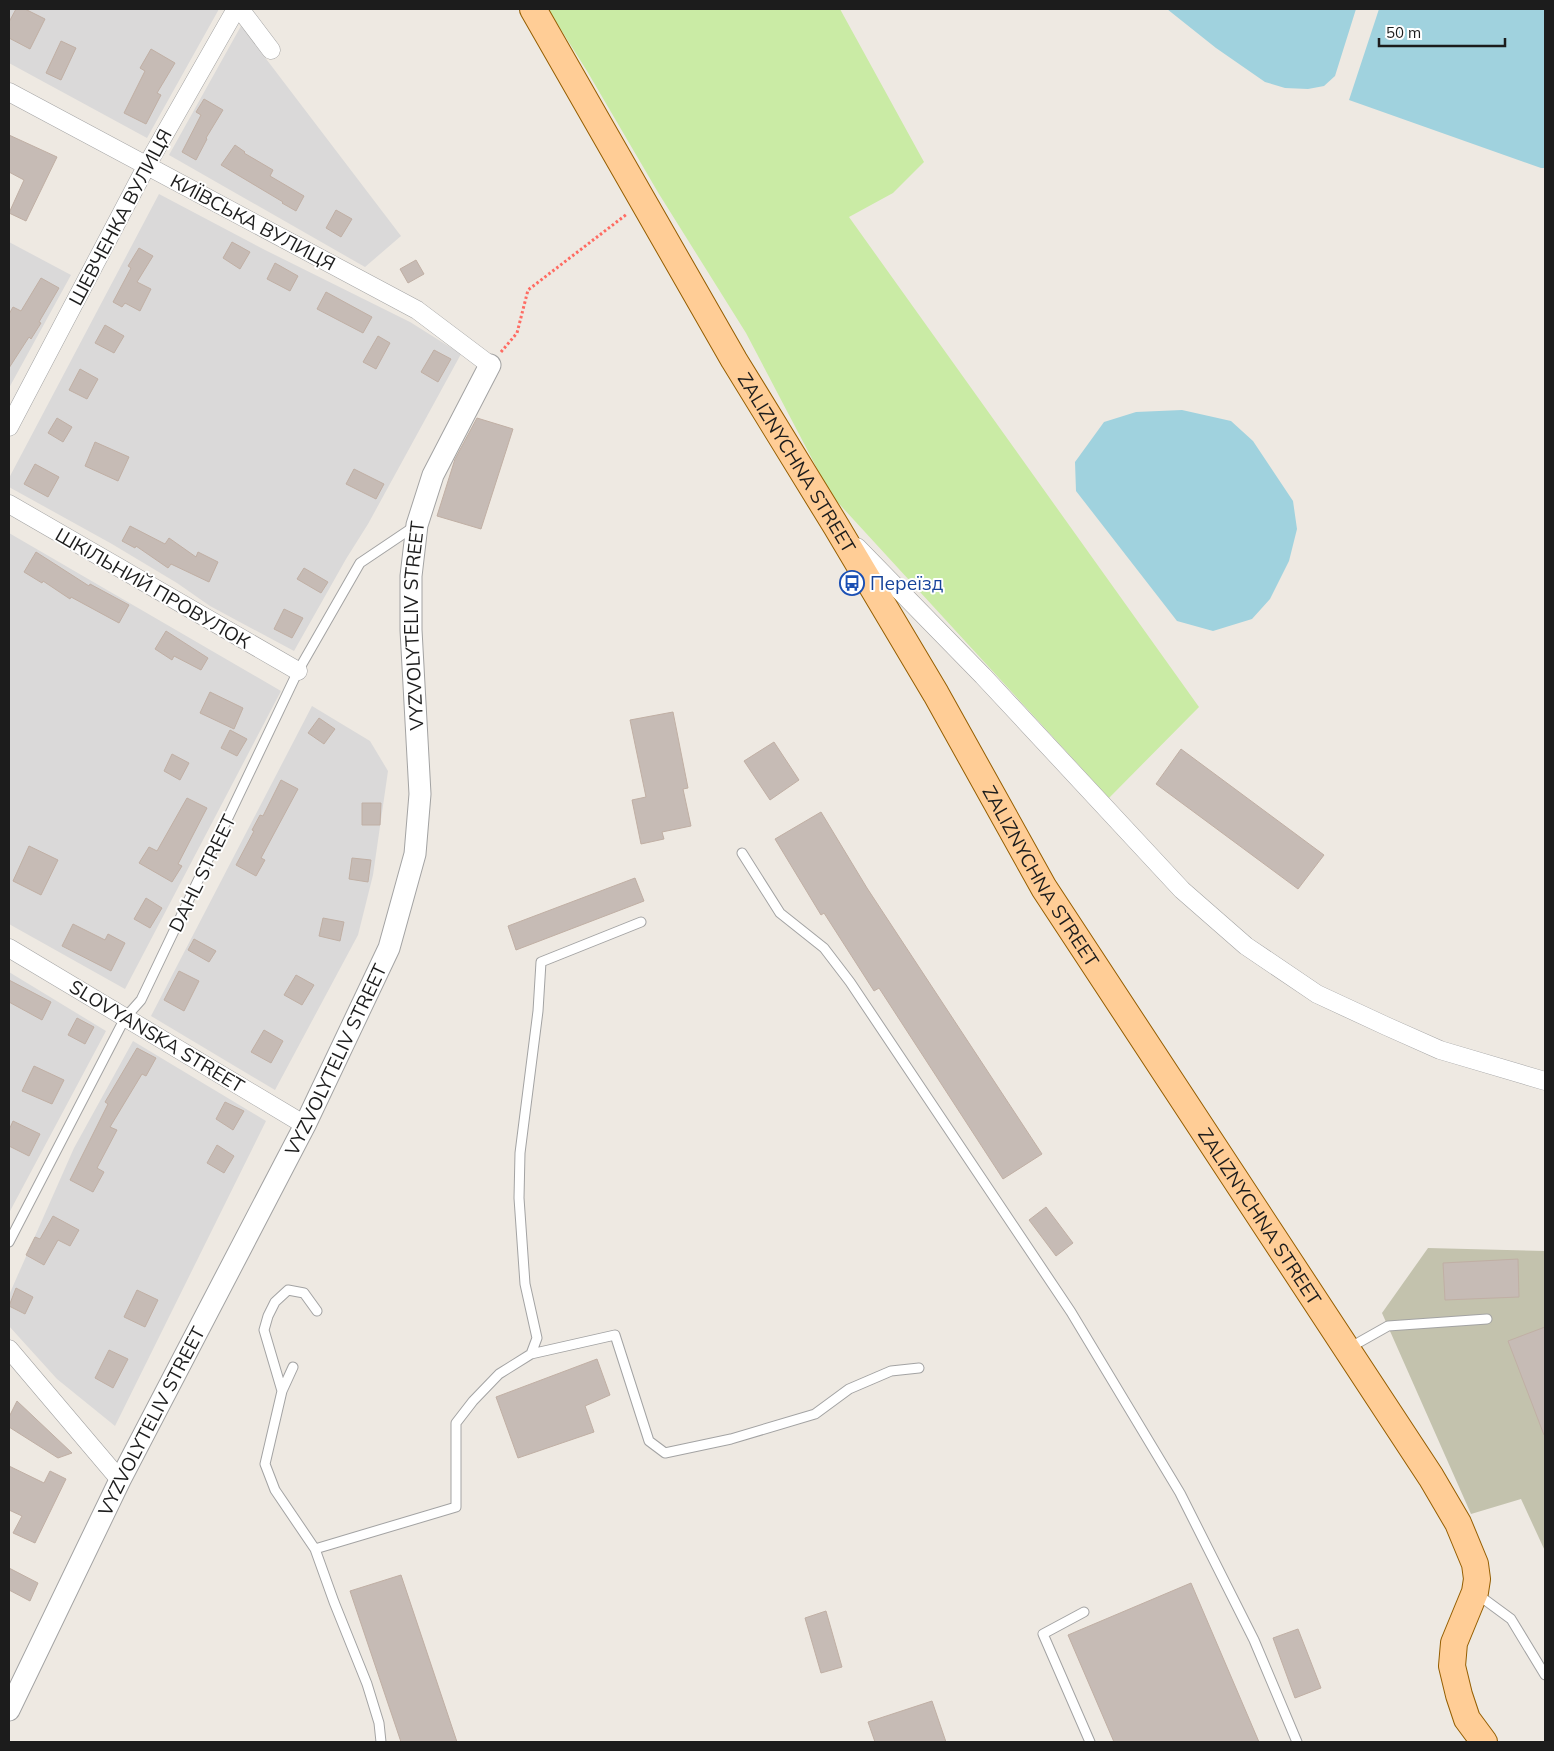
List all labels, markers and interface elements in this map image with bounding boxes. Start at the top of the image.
scale bar [1379,15,1505,47]
text: 50 m [1386,23,1421,42]
street label: ШЕВЧЕНКА ВУЛИЦЯ [63,125,177,309]
street label: КИЇВСЬКА ВУЛИЦЯ [166,168,340,276]
street label: ZALIZNYCHNA STREET [733,368,862,558]
street label: VYZVOLYTELIV STREET [399,519,429,731]
street label: ШКІЛЬНИЙ ПРОВУЛОК [51,522,255,654]
bus stop icon: Переїзд [839,570,865,596]
place label: Переїзд [870,571,944,595]
street label: ZALIZNYCHNA STREET [977,781,1105,972]
street label: DAHL STREET [163,810,241,936]
street label: VYZVOLYTELIV STREET [279,959,392,1159]
street label: SLOVYANSKA STREET [65,974,249,1098]
street label: ZALIZNYCHNA STREET [1193,1123,1327,1310]
street label: VYZVOLYTELIV STREET [93,1322,210,1520]

